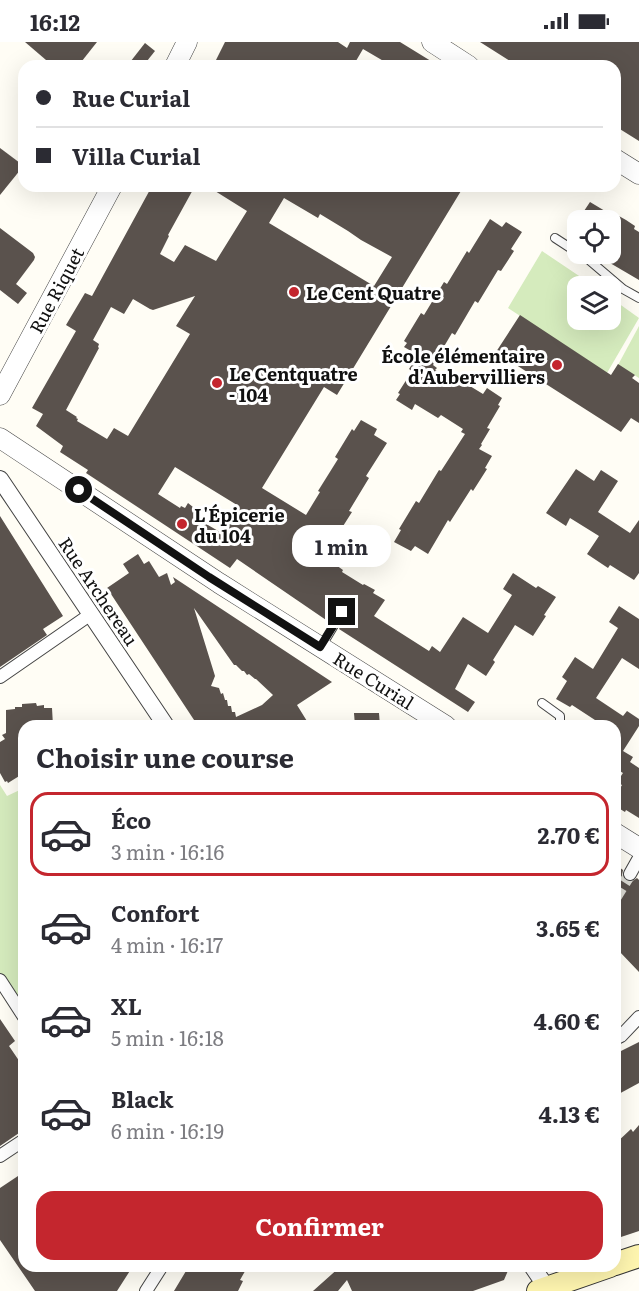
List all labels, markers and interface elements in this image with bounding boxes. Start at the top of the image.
text: 16:12 [30,5,80,38]
text: Rue Curial [72,81,190,114]
text: Villa Curial [72,139,200,172]
map controls [567,210,621,330]
button: locate [567,210,621,264]
street label: Rue Riquet [22,242,90,338]
button: layers [567,276,621,330]
place label: Le Cent Quatre [306,279,441,306]
marker: Le Cent Quatre [287,285,301,299]
place label: École élémentaire d'Aubervilliers [381,342,545,390]
marker: École élémentaire d'Aubervilliers [550,358,564,372]
place label: Le Centquatre - 104 [229,360,358,408]
marker: Le Centquatre - 104 [210,376,224,390]
route start [65,476,92,503]
place label: L'Épicerie du 104 [194,501,285,549]
marker: L'Épicerie du 104 [175,517,189,531]
callout: 1 min [292,525,392,567]
street label: Rue Archereau [53,531,145,651]
text: 1 min [315,531,368,561]
route end [328,598,355,625]
street label: Rue Curial [328,645,420,715]
text: Choisir une course [36,736,294,776]
text: Éco [111,803,151,836]
icon: car [39,807,93,861]
text: 2.70 € [537,818,600,851]
text: 3 min · 16:16 [111,836,224,866]
text: Confort [111,896,199,929]
icon: car [39,900,93,954]
text: 3.65 € [536,911,600,944]
text: 4 min · 16:17 [111,929,223,959]
text: XL [111,989,142,1022]
icon: car [39,993,93,1047]
text: 4.60 € [533,1004,600,1037]
text: 5 min · 16:18 [111,1022,224,1052]
text: Black [111,1082,173,1115]
icon: car [39,1086,93,1140]
text: 4.13 € [538,1097,600,1130]
text: 6 min · 16:19 [111,1115,224,1145]
button: Confirmer [36,1191,603,1260]

